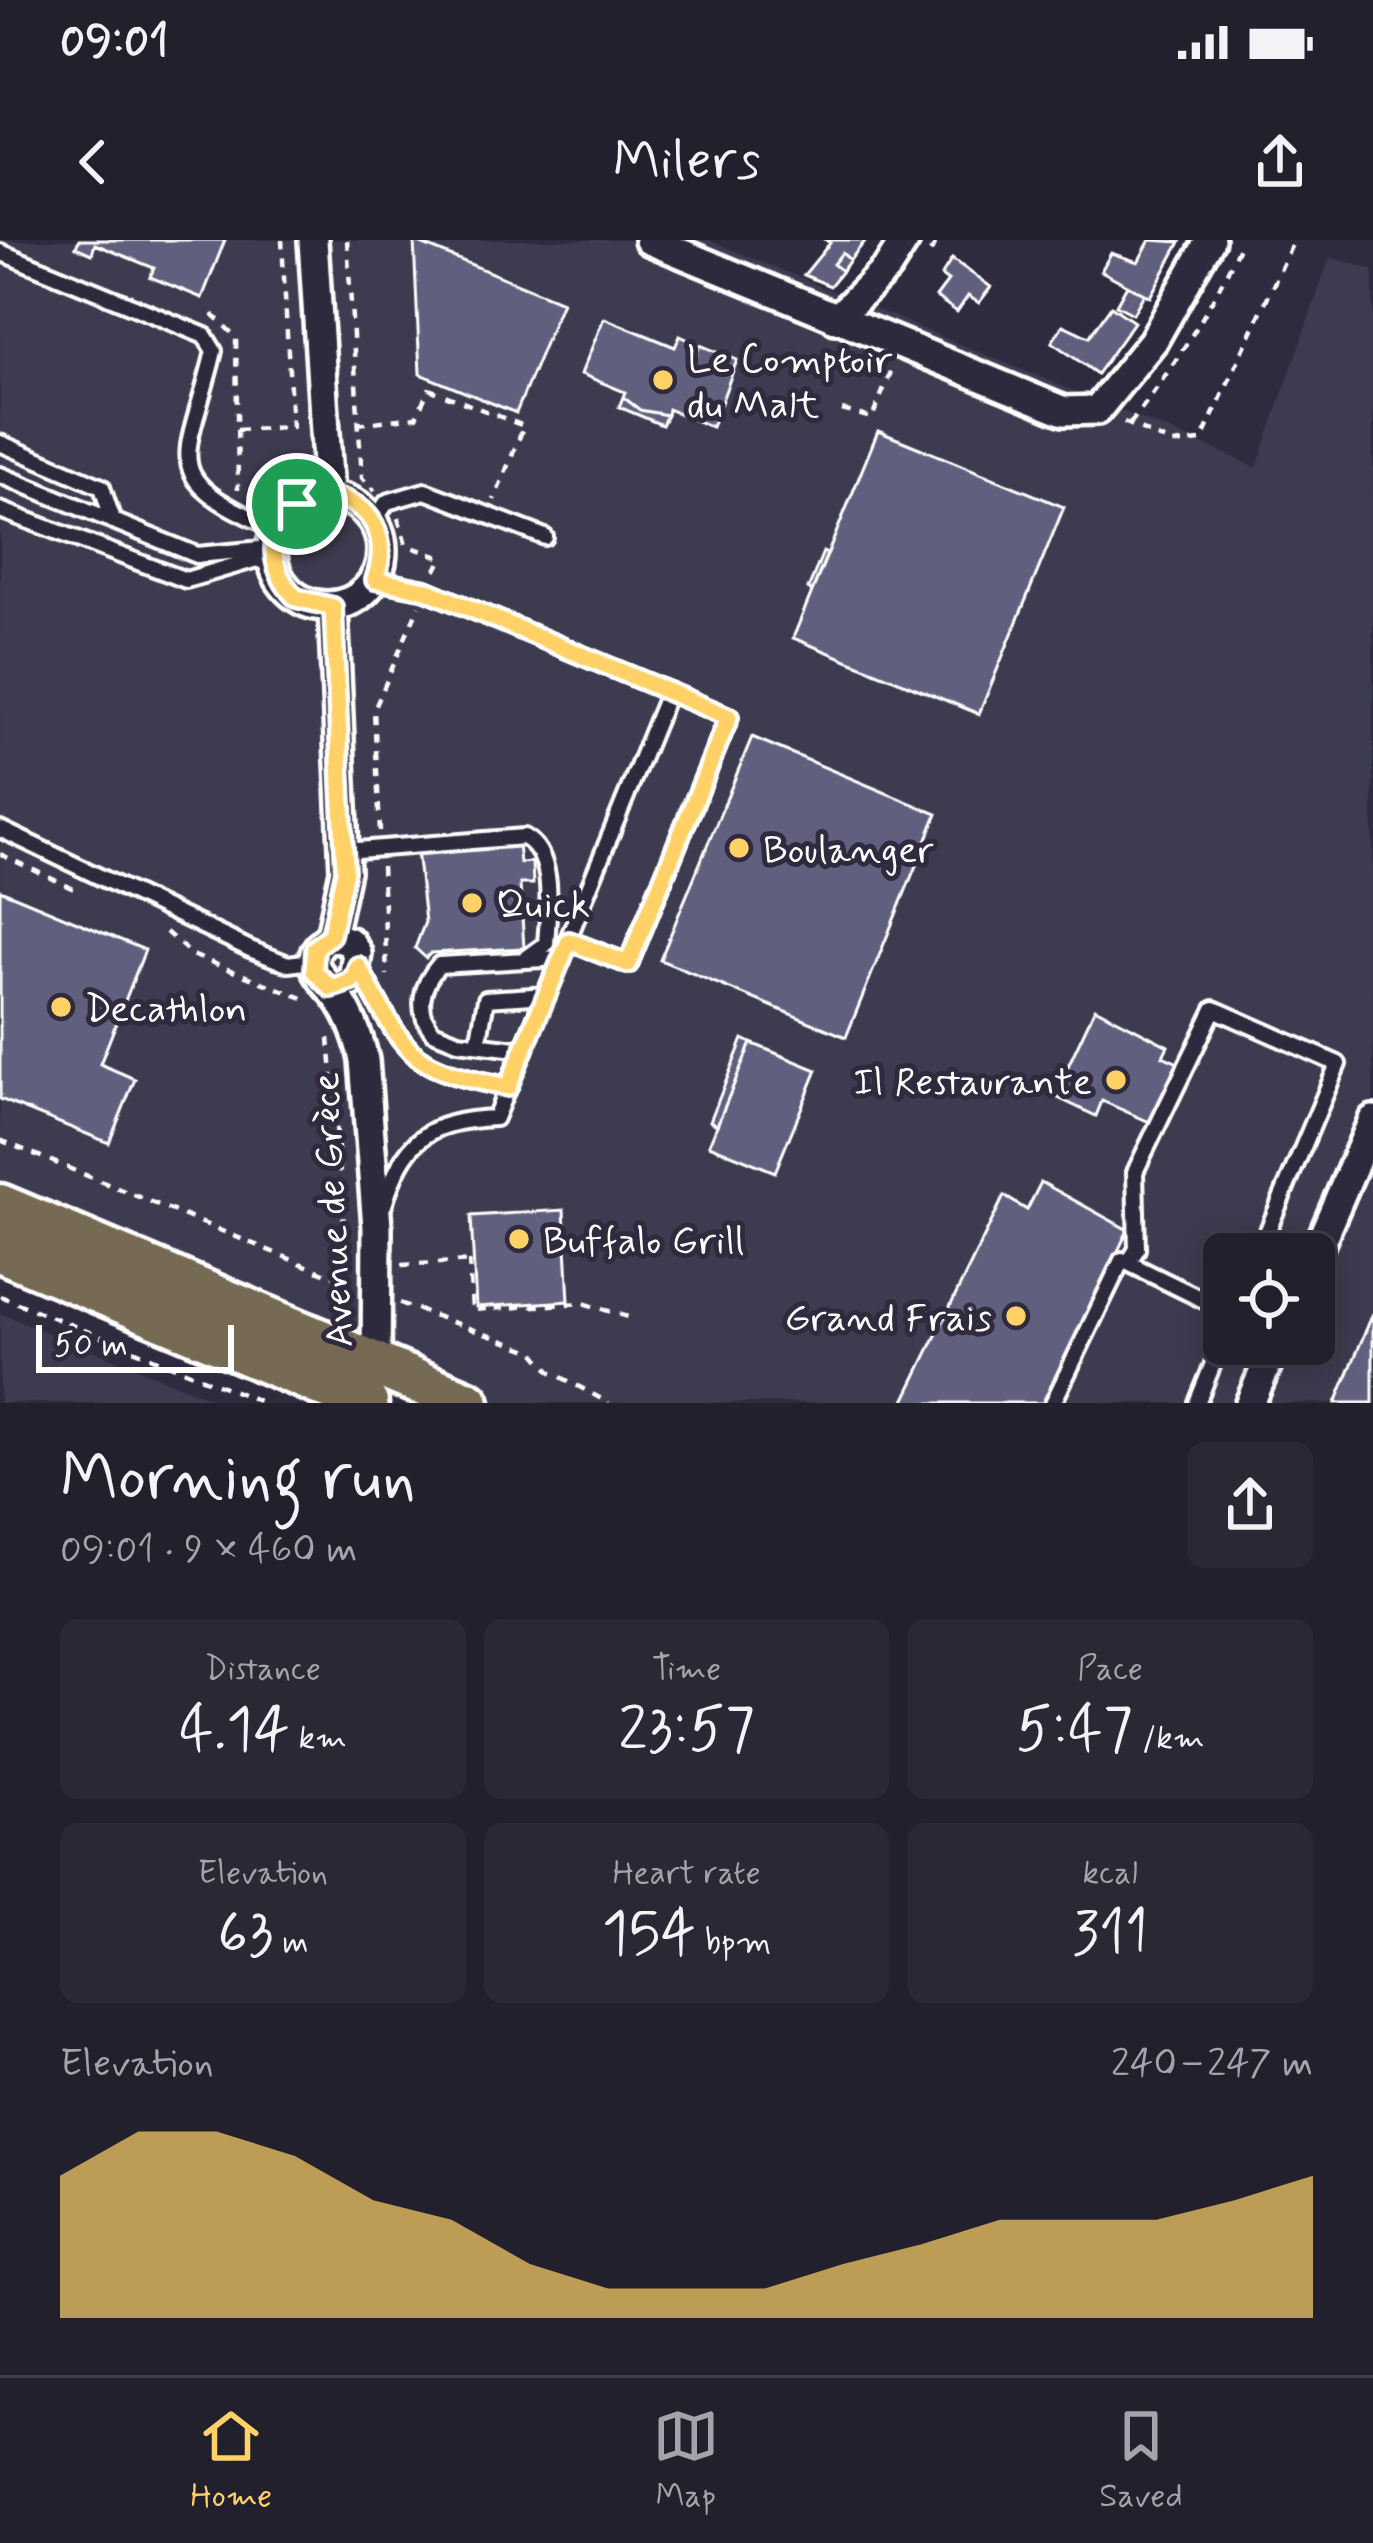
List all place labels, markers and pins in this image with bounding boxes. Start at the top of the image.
place label: Le Comptoir du Malt [687,336,893,432]
marker: Le Comptoir du Malt [650,367,676,393]
pin [246,453,348,555]
place label: Boulanger [763,826,934,877]
marker: Boulanger [726,835,752,861]
place label: Quick [496,881,590,932]
marker: Quick [459,890,485,916]
place label: Decathlon [85,985,247,1036]
marker: Decathlon [48,994,74,1020]
place label: Il Restaurante [853,1058,1092,1109]
marker: Il Restaurante [1103,1067,1129,1093]
place label: Buffalo Grill [543,1217,744,1268]
marker: Buffalo Grill [506,1226,532,1252]
place label: Grand Frais [785,1294,992,1345]
marker: Grand Frais [1003,1303,1029,1329]

